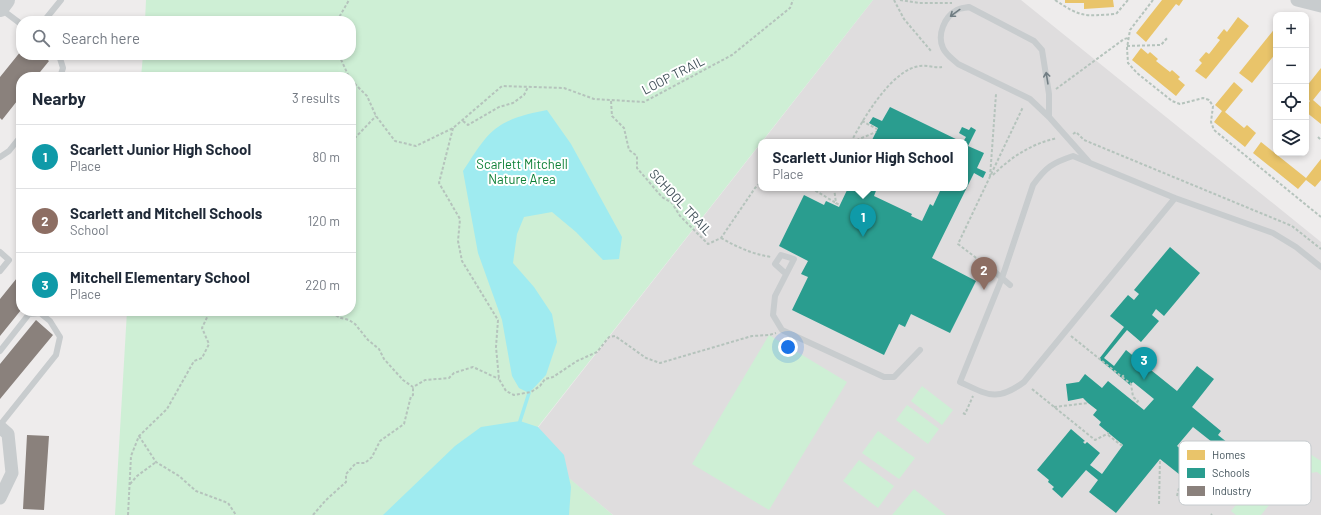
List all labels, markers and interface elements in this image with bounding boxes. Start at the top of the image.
one-way arrow [949,9,960,17]
map controls [1273,12,1309,156]
button: + [1273,12,1309,48]
search box [16,16,356,60]
icon: search [30,27,52,49]
text: Search here [62,29,140,47]
button: − [1273,48,1309,84]
street label: LOOP TRAIL [639,52,707,98]
one-way arrow [1042,72,1050,85]
button: locate [1273,84,1309,120]
text: Nearby [32,88,86,108]
text: 3 results [292,90,340,106]
button: layers [1273,120,1309,156]
popup [758,139,968,191]
text: Scarlett Junior High School [70,140,251,158]
text: Scarlett Junior High School [772,148,954,166]
text: 1 [43,149,47,165]
text: 80 m [313,149,340,165]
park label: Scarlett Mitchell Nature Area [476,156,568,187]
text: Place [70,158,101,174]
street label: SCHOOL TRAIL [646,166,716,238]
text: Place [772,166,803,182]
text: Scarlett and Mitchell Schools [70,204,262,222]
pin: 1 [850,204,876,237]
text: 2 [41,213,49,229]
text: 120 m [308,213,340,229]
text: School [70,222,108,238]
pin: 2 [971,257,997,290]
text: Mitchell Elementary School [70,268,250,286]
text: 3 [41,277,49,293]
text: 220 m [305,277,340,293]
text: Place [70,286,101,302]
your location [778,337,798,357]
pin: 3 [1131,347,1157,380]
legend [1179,441,1311,505]
text: Homes [1212,448,1245,461]
text: Schools [1212,466,1250,479]
text: Industry [1212,484,1251,497]

